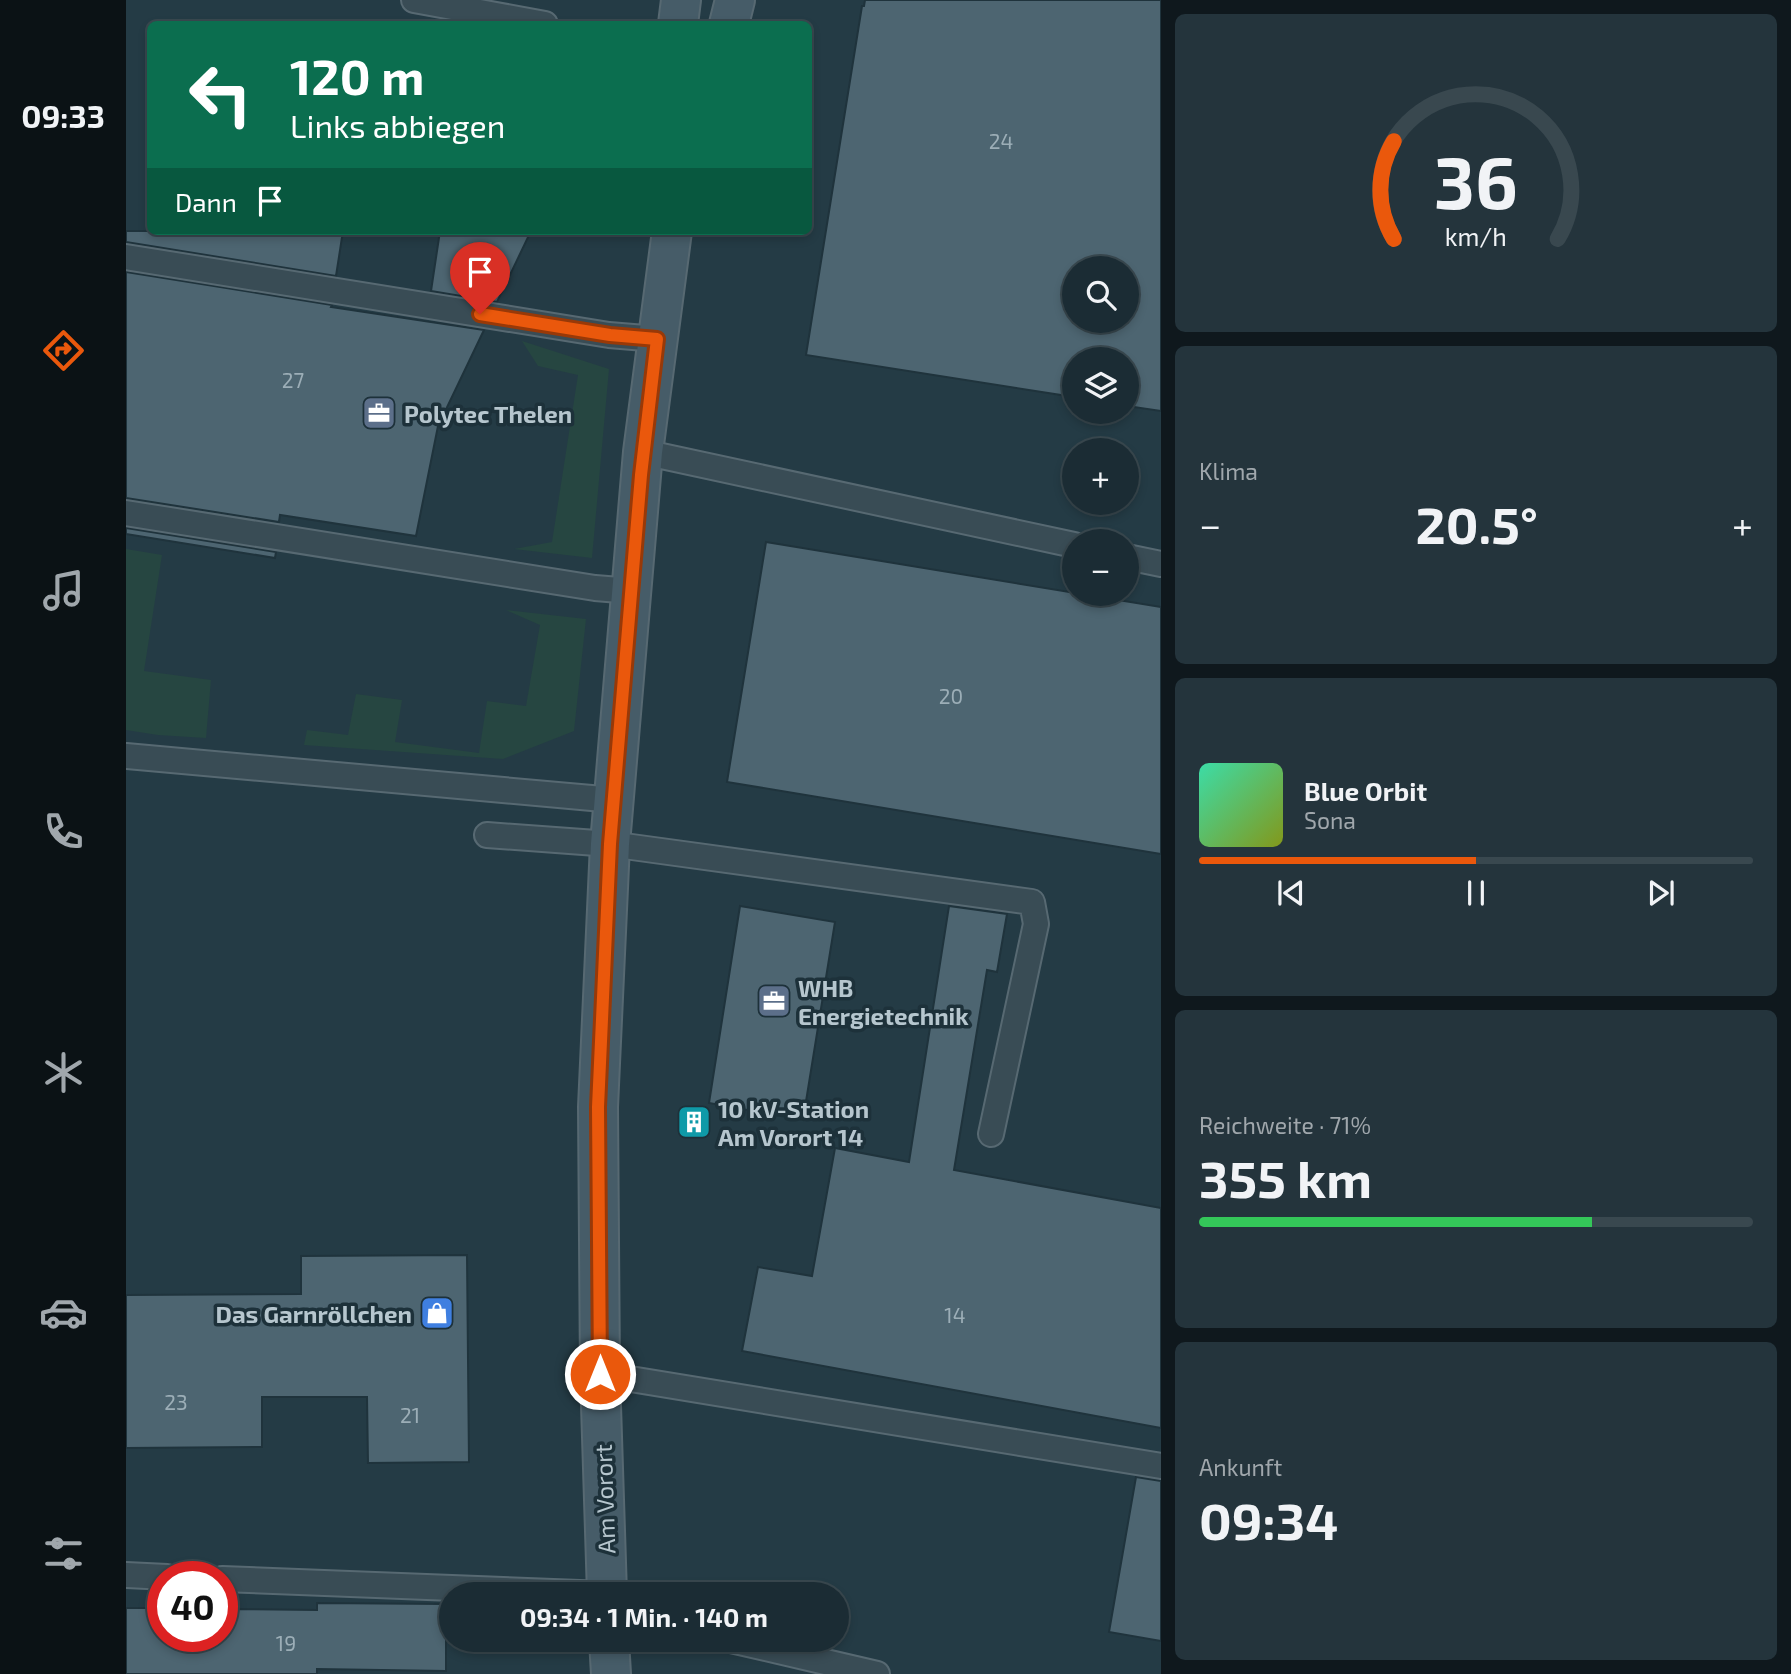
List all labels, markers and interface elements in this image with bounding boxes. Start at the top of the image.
text: 120 m [290,46,424,105]
icon: left [175,49,266,140]
text: 09:33 [21,96,105,134]
text: Links abbiegen [290,106,505,144]
house number: 24 [989,128,1013,153]
text: 36 [1434,136,1518,224]
icon: arrive [251,182,289,220]
text: Dann [175,186,237,217]
text: km/h [1445,221,1507,251]
pin [450,242,510,314]
icon: arrive [461,253,499,291]
map controls [1062,256,1139,606]
button: search [1062,256,1139,333]
icon: directions [39,326,88,375]
button: layers [1062,347,1139,424]
house number: 27 [282,367,305,392]
office icon: Polytec Thelen [360,394,398,432]
place label: Polytec Thelen [404,399,572,428]
button: + [1062,438,1139,515]
text: Klima [1199,457,1258,485]
text: 20.5° [1415,492,1538,554]
text: − [1199,501,1221,547]
text: + [1732,501,1753,547]
button: − [1062,529,1139,606]
icon: music [39,566,88,615]
house number: 20 [939,683,963,708]
text: Blue Orbit [1304,775,1427,806]
text: Sona [1304,806,1356,834]
icon: phone [39,807,88,856]
icon: previous [1272,874,1310,912]
icon: pause [1457,874,1495,912]
icon: next [1642,874,1680,912]
place label: WHB Energietechnik [798,973,969,1030]
office icon: WHB Energietechnik [755,982,793,1020]
icon: climate [39,1048,88,1097]
place label: 10 kV-Station Am Vorort 14 [718,1094,869,1151]
building icon: 10 kV-Station Am Vorort 14 [675,1103,713,1141]
text: Reichweite · 71% [1199,1111,1371,1139]
text: 355 km [1199,1146,1372,1208]
icon: car [39,1288,88,1337]
shop icon: Das Garnröllchen [418,1294,456,1332]
place label: Das Garnröllchen [216,1299,412,1328]
house number: 14 [944,1302,966,1327]
position arrow [563,1337,637,1411]
house number: 23 [164,1389,188,1414]
house number: 21 [400,1402,420,1427]
street label: Am Vorort [588,1444,620,1554]
text: Ankunft [1199,1453,1282,1481]
text: 09:34 [1199,1488,1338,1550]
icon: filters [39,1529,88,1578]
speed limit sign: 40 [147,1561,238,1652]
text: 09:34 · 1 Min. · 140 m [520,1601,768,1632]
house number: 19 [276,1630,296,1655]

